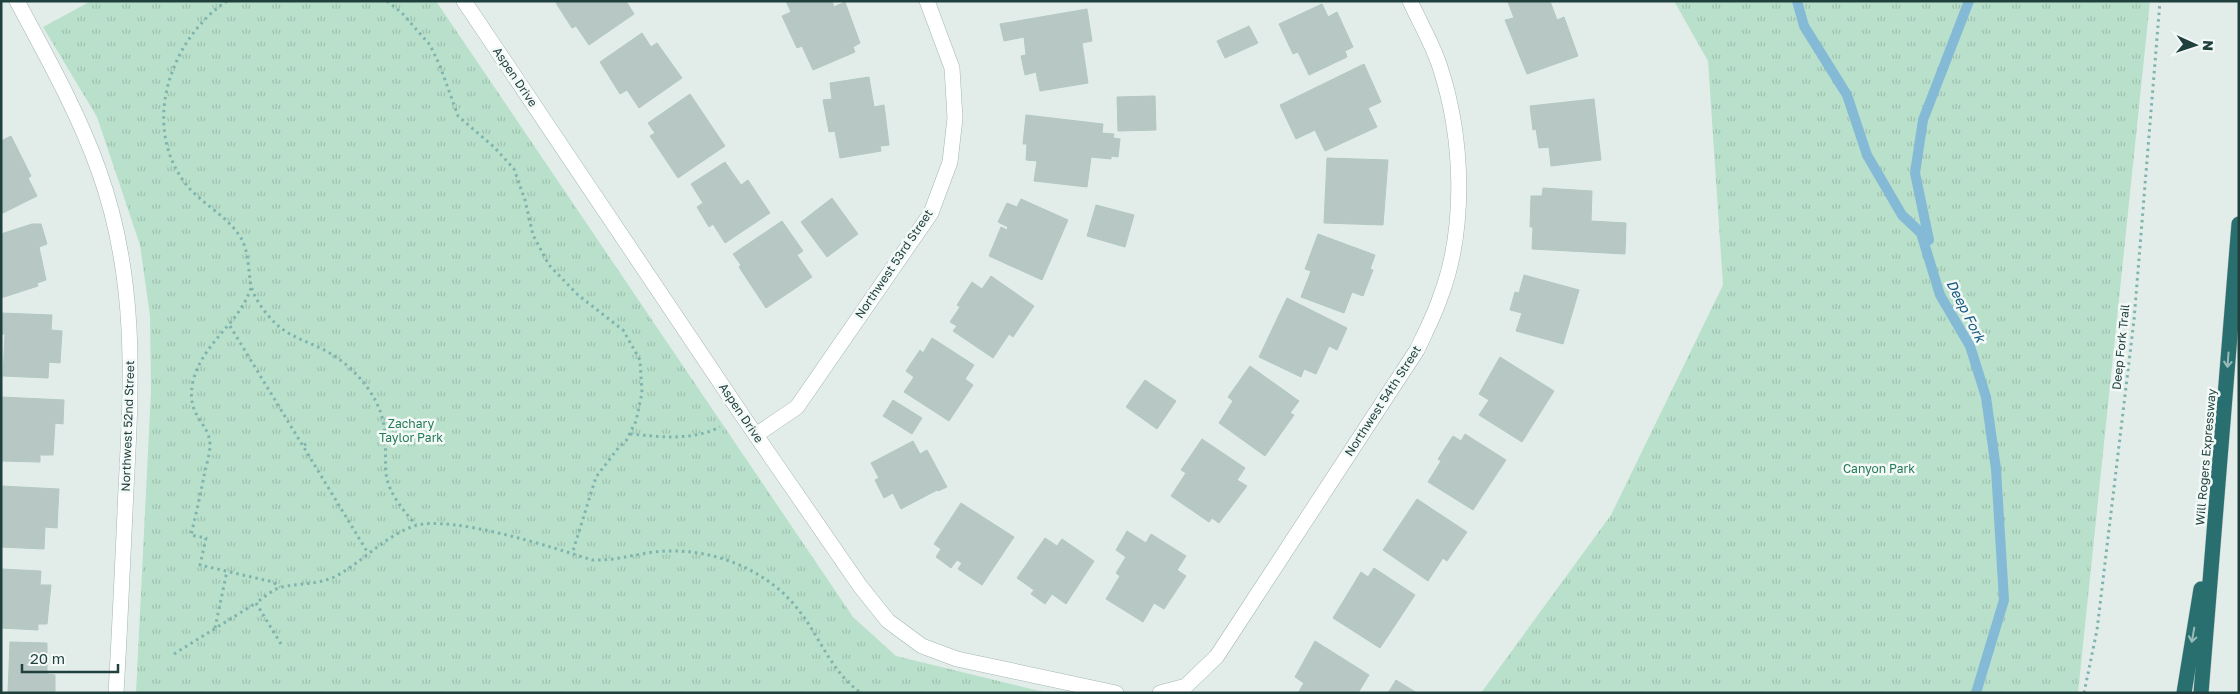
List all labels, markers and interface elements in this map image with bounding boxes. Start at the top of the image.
north arrow [2170,20,2220,70]
text: N [2200,40,2217,51]
street label: Aspen Drive [490,44,541,109]
street label: Northwest 53rd Street [851,206,936,321]
water label: Deep Fork [1943,277,1990,347]
street label: Deep Fork Trail [2109,303,2132,391]
street label: Northwest 54th Street [1341,342,1424,459]
one-way arrow [2224,351,2233,367]
street label: Northwest 52nd Street [118,360,137,492]
street label: Aspen Drive [716,380,767,445]
street label: Will Rogers Expressway [2192,388,2219,526]
park label: Zachary Taylor Park [379,416,443,445]
park label: Canyon Park [1843,461,1915,476]
one-way arrow [2188,627,2198,643]
scale bar [22,642,119,674]
text: 20 m [30,649,65,667]

